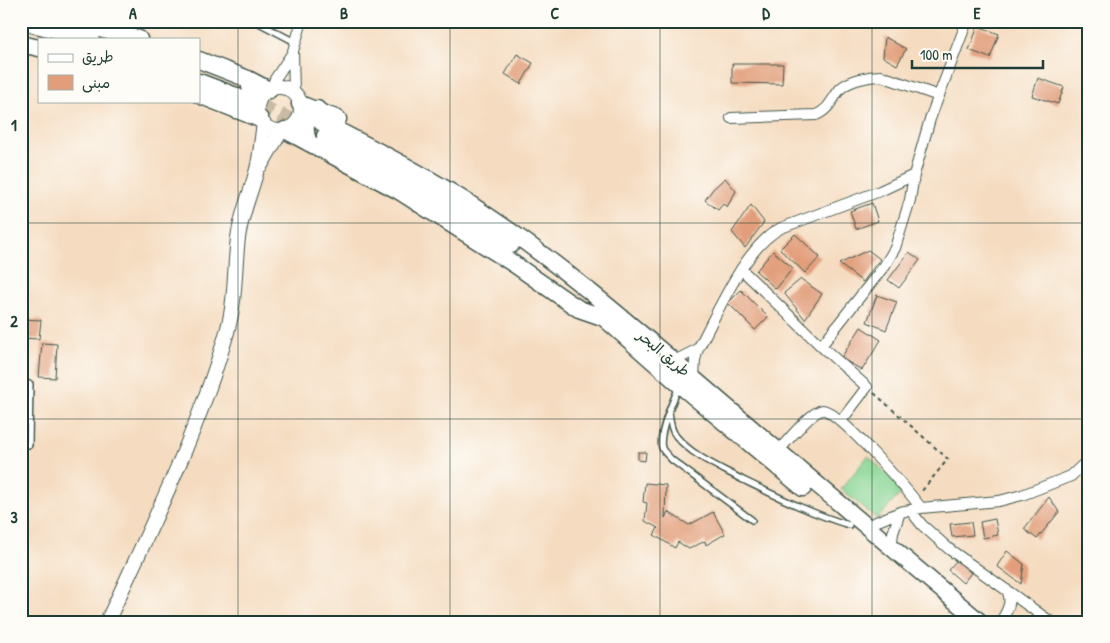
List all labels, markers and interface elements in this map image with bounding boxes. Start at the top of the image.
text: A [129,2,137,24]
text: B [340,2,348,24]
text: C [551,2,560,24]
text: D [762,2,770,24]
text: E [973,2,981,24]
legend [38,38,200,102]
scale bar [912,38,1044,70]
text: 100 m [920,44,953,65]
text: طريق [82,46,114,67]
text: مبنى [82,72,110,93]
text: 1 [11,114,17,136]
text: 2 [10,310,18,332]
street label: طريق البحر [632,324,695,381]
text: 3 [10,506,18,528]

